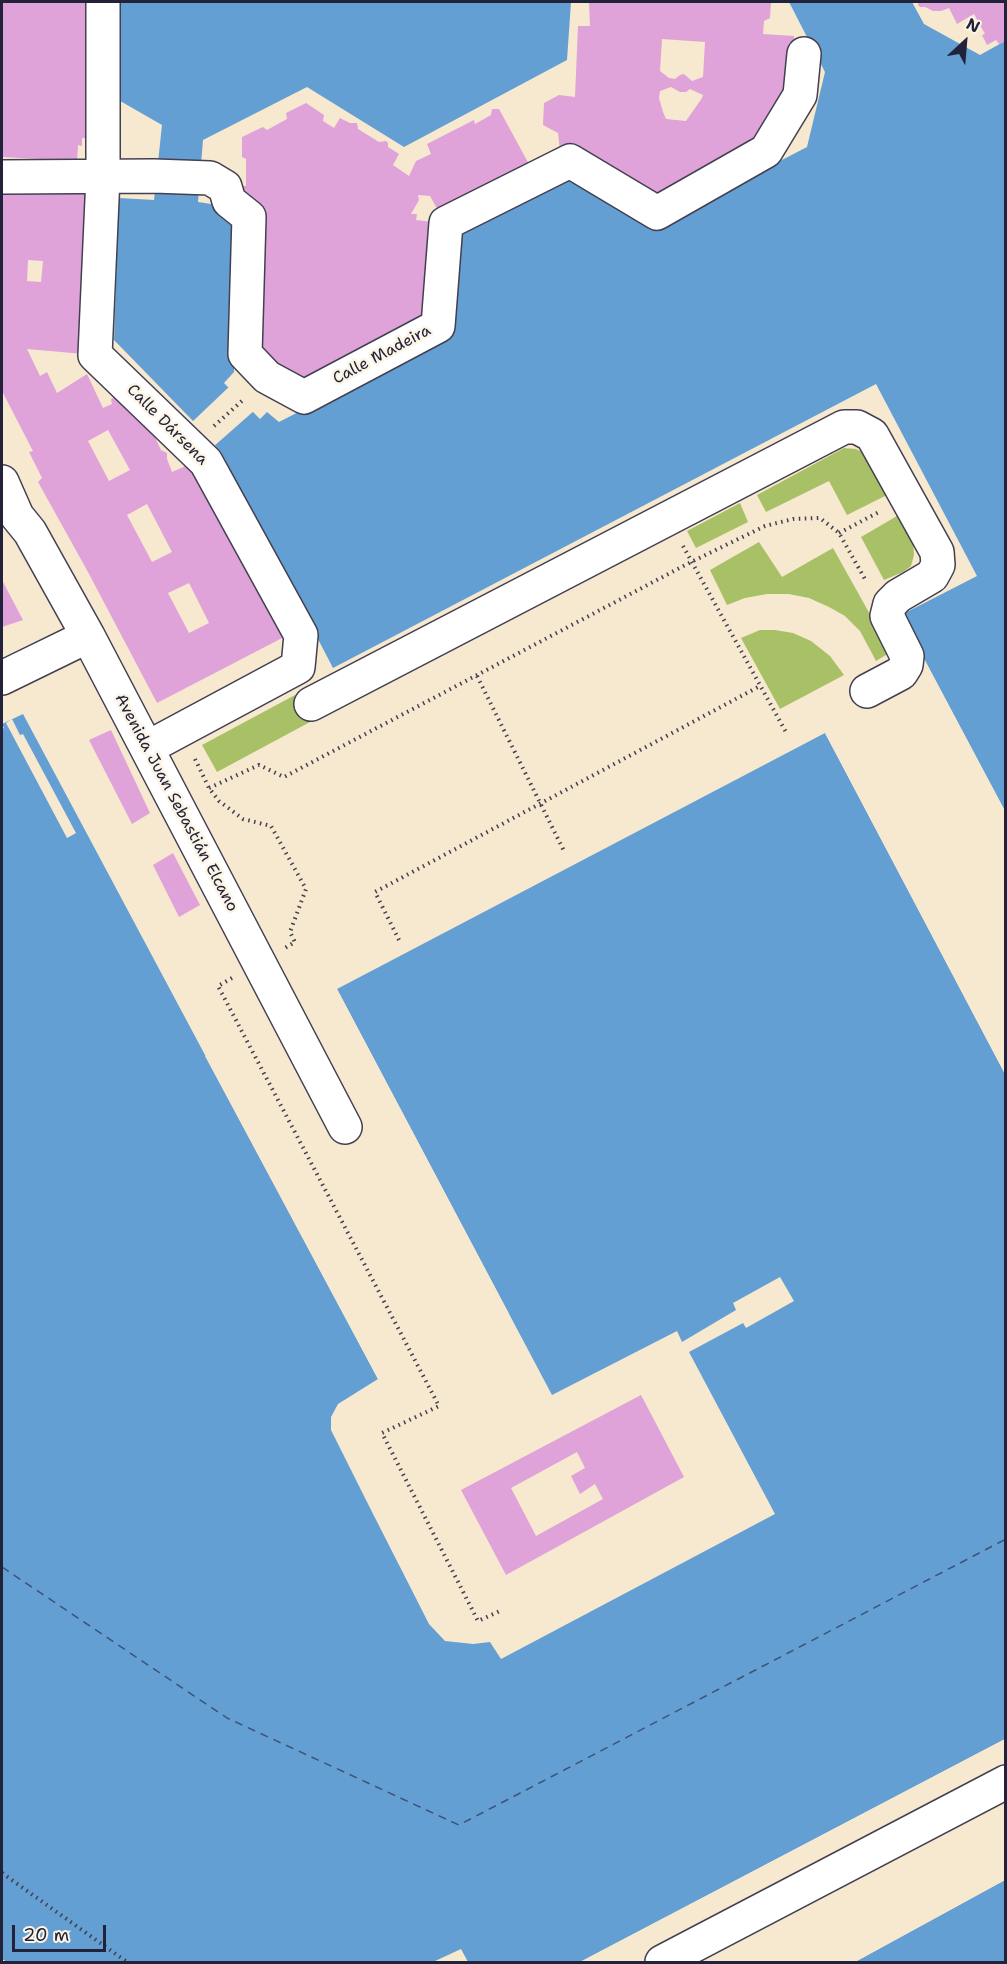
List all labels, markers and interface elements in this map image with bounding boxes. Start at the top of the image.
north arrow [935,12,995,72]
text: N [963,13,983,38]
street label: Calle Madeira [330,321,434,389]
street label: Calle Dársena [123,381,211,469]
street label: Avenida Juan Sebastián Elcano [110,691,242,915]
scale bar [15,1913,110,1951]
text: 20 m [23,1923,69,1947]

